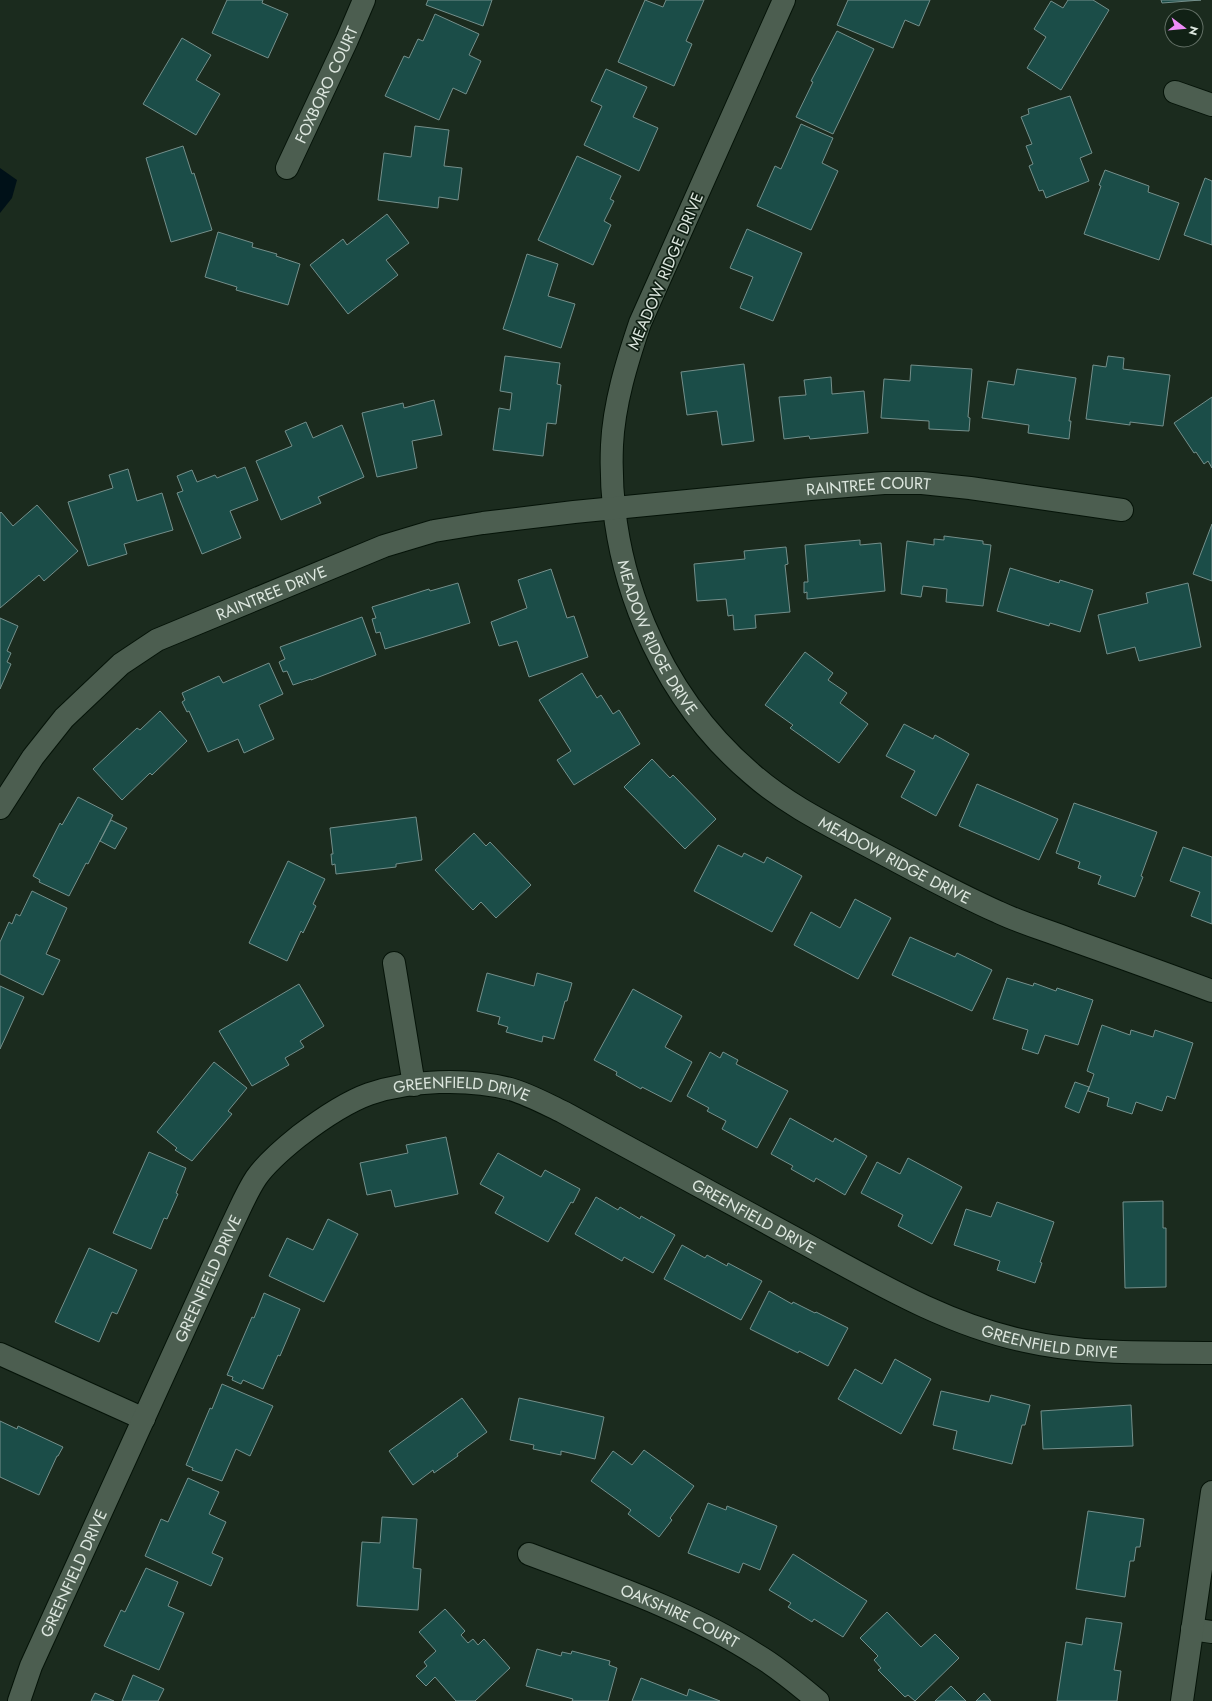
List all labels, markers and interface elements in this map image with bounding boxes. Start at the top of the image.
north arrow [1164,8,1204,48]
street label: FOXBORO COURT [289,22,364,147]
text: N [1185,24,1203,37]
street label: MEADOW RIDGE DRIVE [622,189,709,353]
street label: RAINTREE COURT [805,472,932,501]
street label: MEADOW RIDGE DRIVE [612,558,703,720]
street label: RAINTREE DRIVE [213,560,330,626]
street label: MEADOW RIDGE DRIVE [814,811,975,910]
street label: GREENFIELD DRIVE [391,1071,534,1107]
street label: GREENFIELD DRIVE [688,1173,820,1260]
street label: GREENFIELD DRIVE [169,1211,247,1346]
street label: GREENFIELD DRIVE [979,1319,1118,1364]
street label: GREENFIELD DRIVE [35,1506,113,1641]
street label: OAKSHIRE COURT [617,1578,744,1654]

